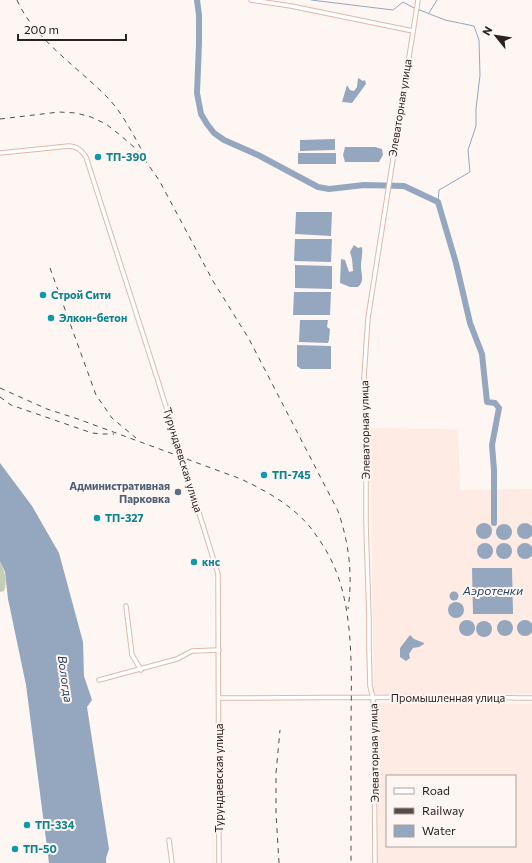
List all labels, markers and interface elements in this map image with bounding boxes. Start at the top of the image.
scale bar [18,16,126,42]
north arrow [476,16,516,56]
text: 200 m [24,22,59,36]
text: N [479,24,495,38]
street label: Элеваторная улица [385,58,414,158]
place label: ТП-390 [106,150,147,163]
marker: ТП-390 [93,152,103,162]
place label: Строй Сити [51,288,111,301]
marker: Строй Сити [38,290,48,300]
place label: Элкон-бетон [59,311,127,324]
marker: Элкон-бетон [46,313,56,323]
street label: Элеваторная улица [357,380,372,480]
street label: Турундаевская улица [161,406,206,514]
place label: ТП-745 [272,468,311,481]
marker: ТП-745 [259,470,269,480]
place label: Административная Парковка [69,479,170,505]
marker: Административная Парковка [173,487,183,497]
place label: ТП-327 [105,511,144,524]
marker: ТП-327 [92,513,102,523]
place label: кнс [202,555,220,568]
marker: кнс [189,557,199,567]
water label: Аэротенки [462,583,523,597]
water label: Вологда [56,655,76,703]
street label: Промышленная улица [391,691,505,704]
street label: Элеваторная улица [366,703,381,803]
street label: Турундаевская улица [212,723,225,833]
legend [386,775,516,847]
text: Road [422,783,450,797]
text: Railway [422,803,464,817]
place label: ТП-334 [35,818,75,831]
marker: ТП-334 [22,820,32,830]
text: Water [422,823,456,837]
place label: ТП-50 [23,842,57,855]
marker: ТП-50 [10,844,20,854]

